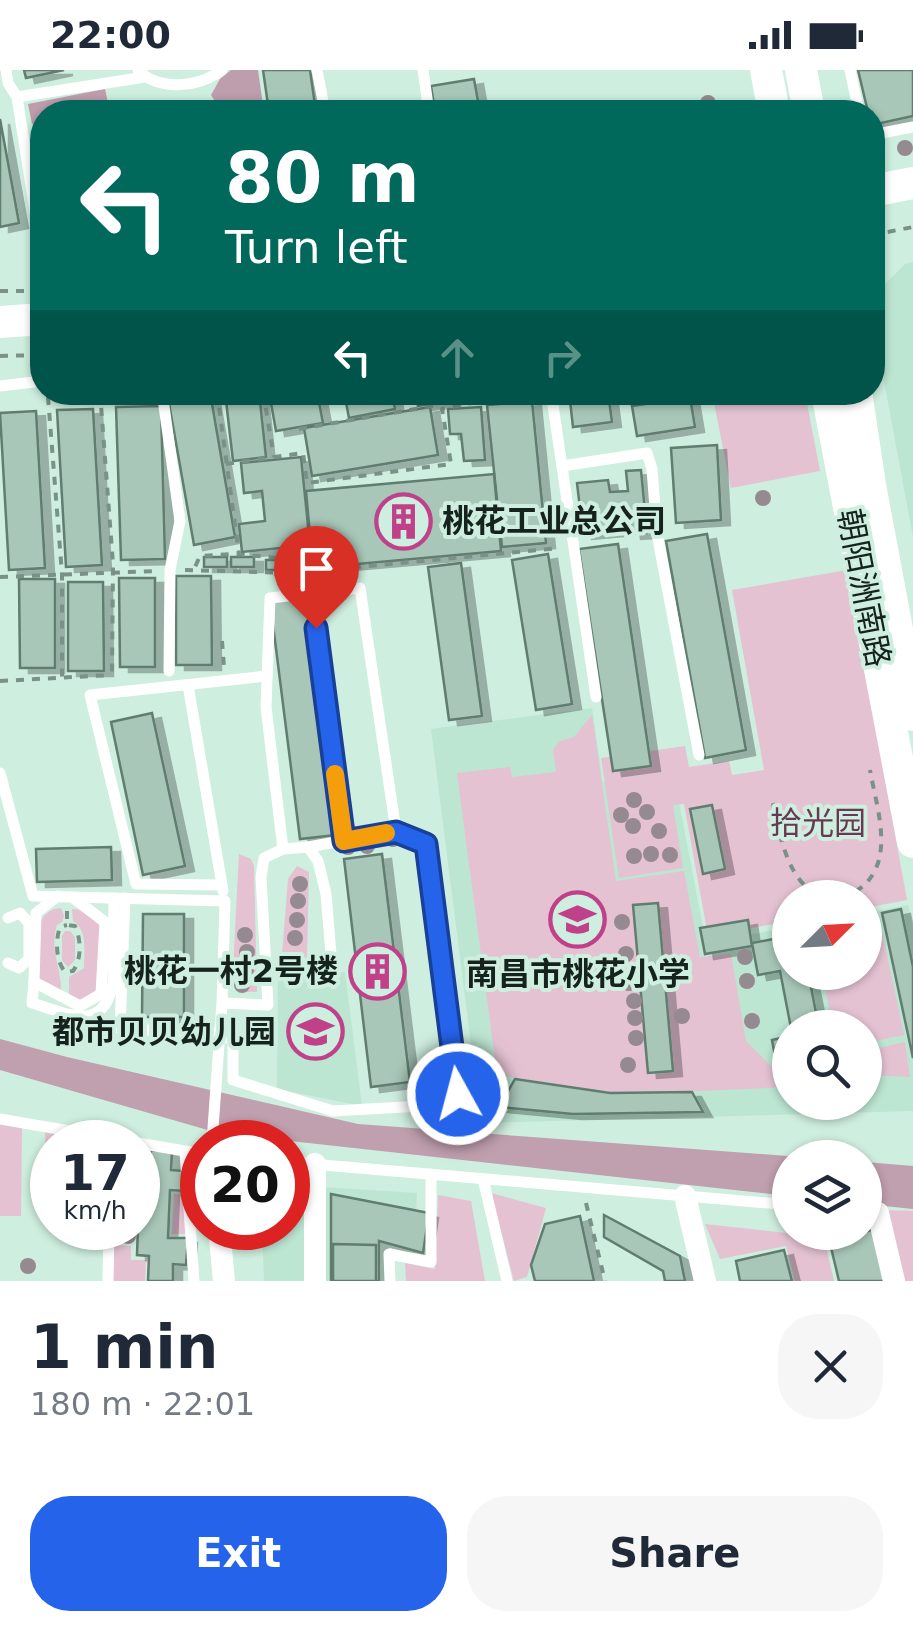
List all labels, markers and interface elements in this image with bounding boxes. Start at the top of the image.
text: 22:00 [50,13,171,57]
text: 80 m [225,137,420,219]
icon: left [60,140,190,270]
text: Turn left [225,221,408,274]
icon: left [325,330,380,385]
icon: ahead [430,330,485,385]
icon: right [535,330,590,385]
building icon: 桃花工业总公司 [373,491,433,551]
place label: 桃花工业总公司 [442,502,666,540]
street label: 朝阳洲南路 [830,506,898,670]
pin [274,526,359,629]
icon: arrive [289,541,344,596]
park label: 拾光园 [770,804,866,842]
north arrow [772,880,882,990]
map controls [772,880,882,1250]
school or university icon: 南昌市桃花小学 [548,890,608,950]
building icon: 桃花一村2号楼 [347,941,407,1001]
place label: 桃花一村2号楼 [124,952,338,990]
place label: 南昌市桃花小学 [466,955,690,993]
school or university icon: 都市贝贝幼儿园 [285,1002,345,1062]
button: search [772,1010,882,1120]
place label: 都市贝贝幼儿园 [52,1013,276,1051]
position arrow [406,1042,510,1146]
speed limit sign: 20 [180,1120,310,1250]
button: layers [772,1140,882,1250]
text: 17 [60,1144,130,1202]
text: km/h [63,1196,127,1225]
text: 1 min [30,1312,218,1382]
button: close [778,1314,883,1419]
text: 180 m · 22:01 [30,1385,255,1423]
button: Exit [30,1496,447,1611]
button: Share [467,1496,883,1611]

